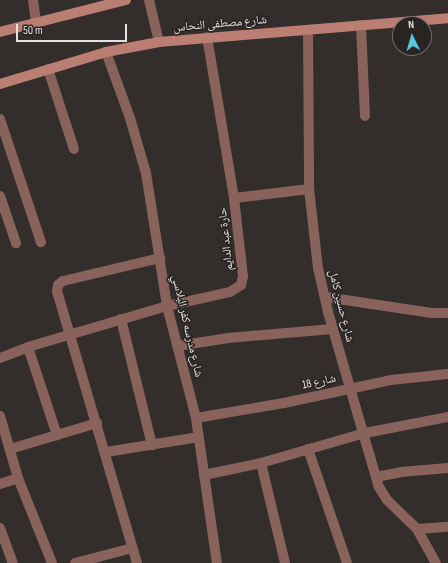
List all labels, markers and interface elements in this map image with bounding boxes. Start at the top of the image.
street label: شارع مصطفى النحاس [173,13,267,35]
scale bar [18,16,129,42]
north arrow [392,16,432,56]
text: N [408,18,414,31]
text: 50 m [23,23,43,38]
street label: حارة عبد الدايم [216,207,236,271]
street label: شارع حسين كامل [325,268,357,344]
street label: شارع مدرسه كفر البلاسي [168,273,206,379]
street label: شارع 18 [301,371,337,393]

